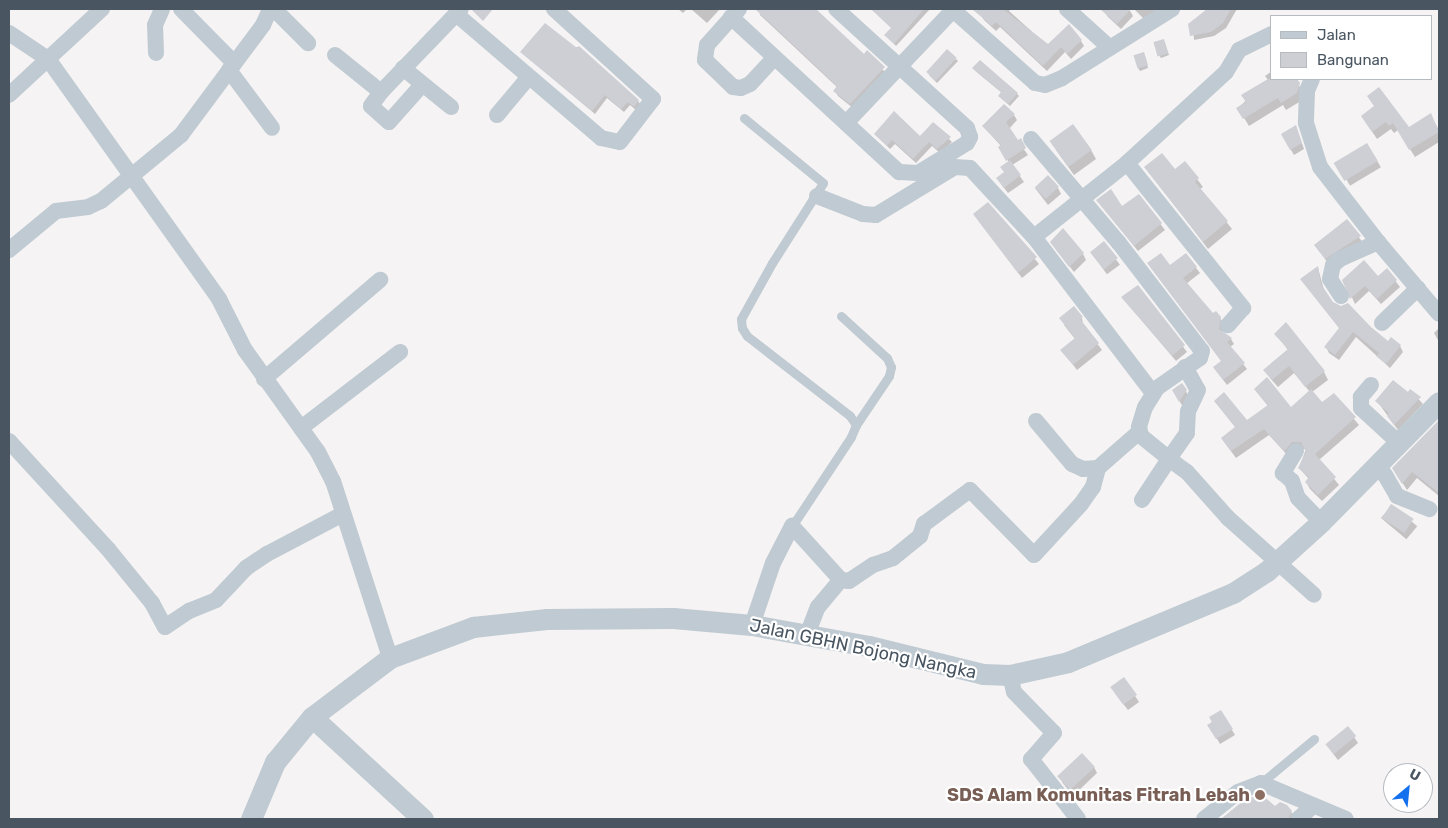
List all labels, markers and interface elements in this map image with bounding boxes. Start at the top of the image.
legend [1270,15,1433,80]
text: Jalan [1317,26,1356,44]
text: Bangunan [1317,51,1389,69]
street label: Jalan GBHN Bojong Nangka [748,614,978,684]
north arrow [1383,763,1433,813]
text: U [1406,765,1423,785]
place label: SDS Alam Komunitas Fitrah Lebah [947,784,1250,806]
marker: SDS Alam Komunitas Fitrah Lebah [1254,789,1266,801]

